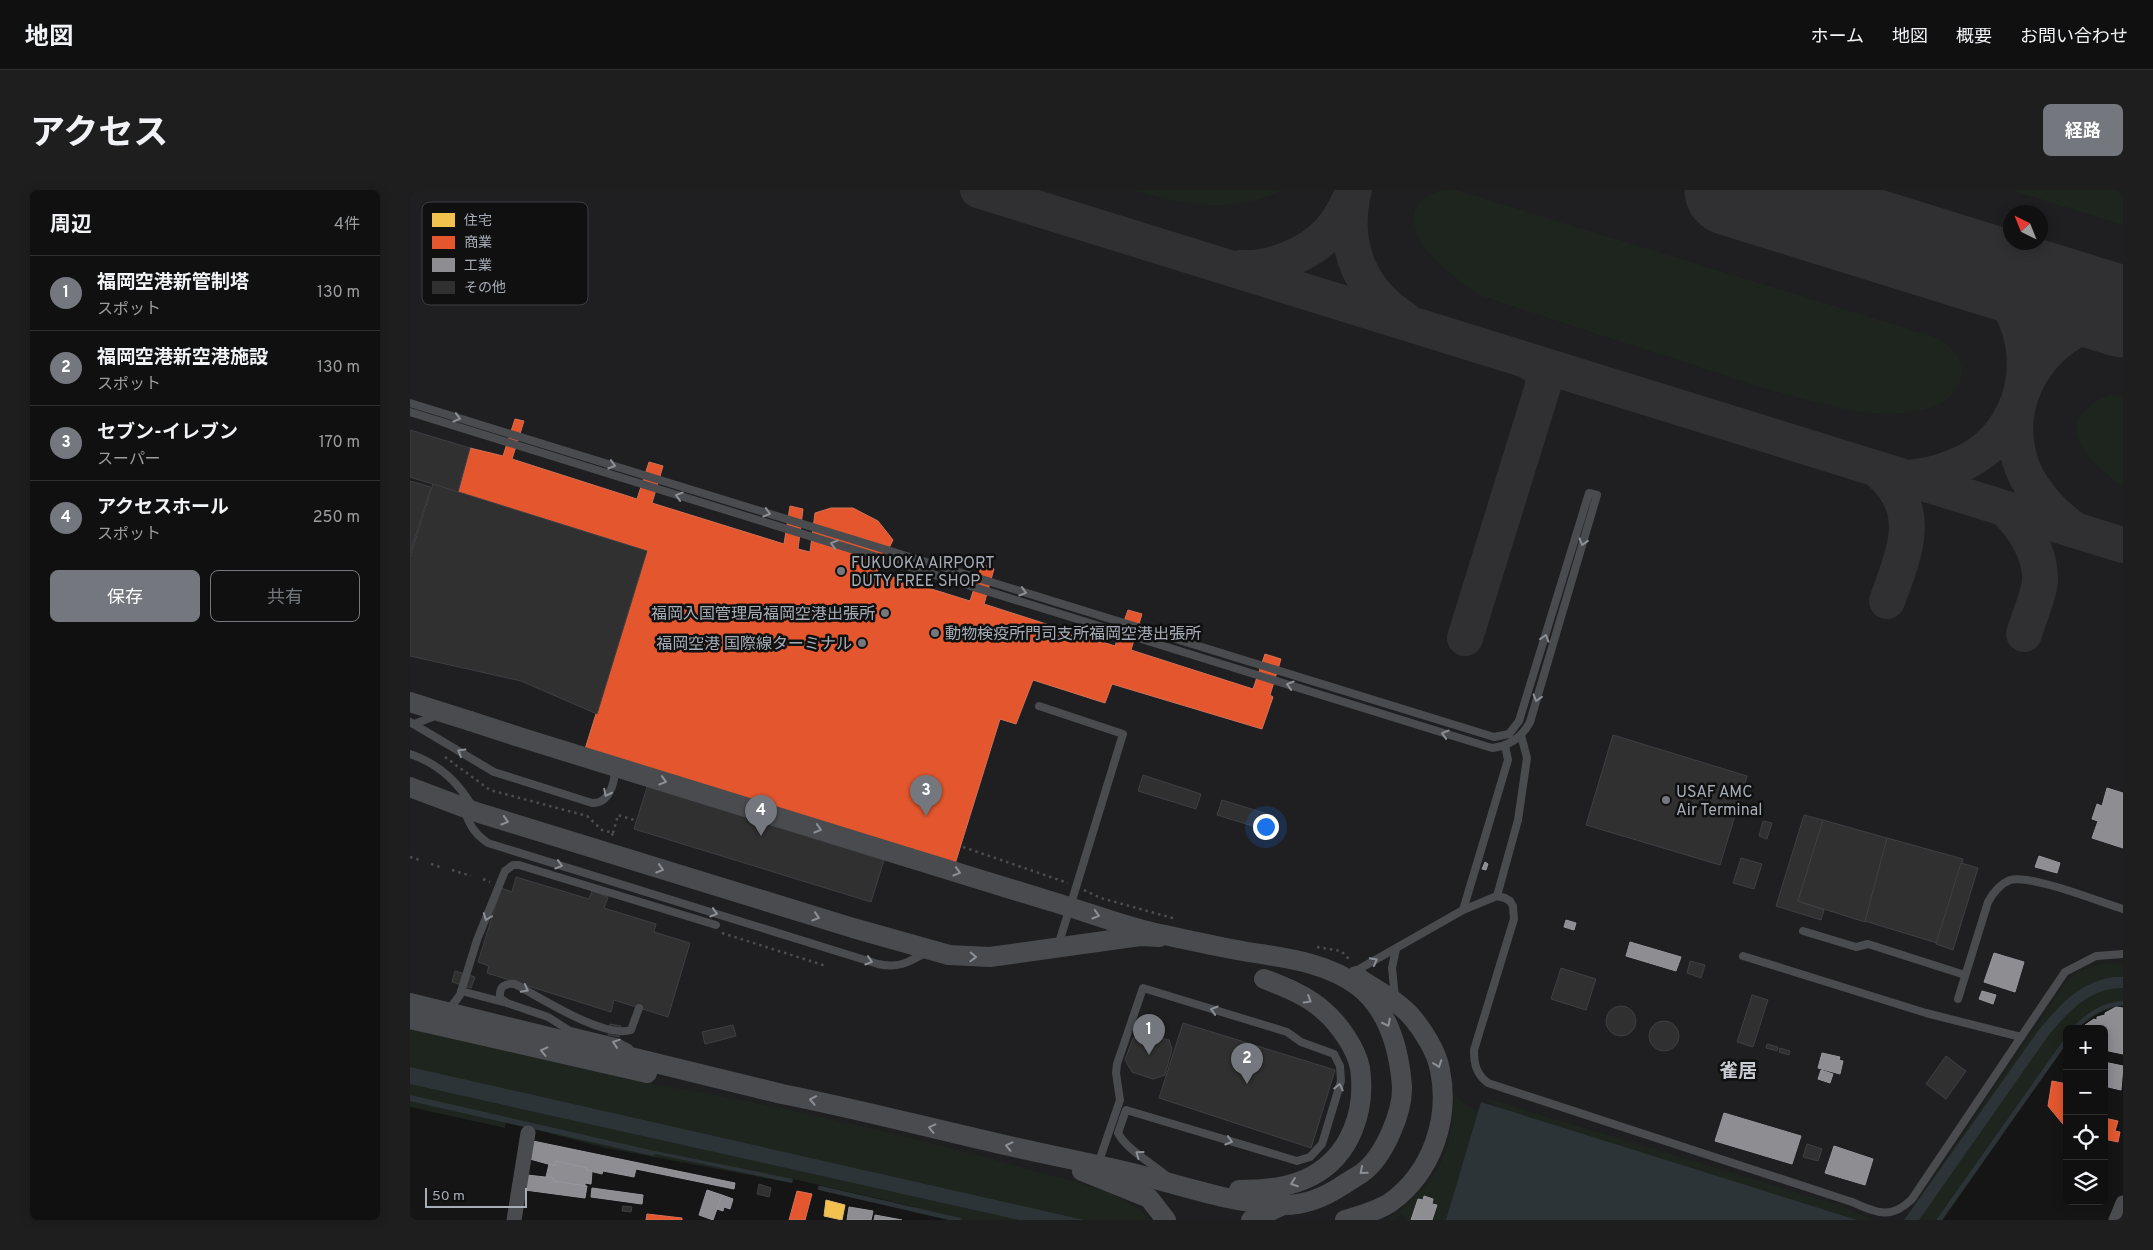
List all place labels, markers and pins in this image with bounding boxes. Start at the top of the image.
place label: FUKUOKA AIRPORT DUTY FREE SHOP [851,554,995,592]
marker: FUKUOKA AIRPORT DUTY FREE SHOP [835,565,847,577]
place label: 福岡入国管理局福岡空港出張所 [651,605,875,625]
marker: 福岡入国管理局福岡空港出張所 [879,607,891,619]
place label: 動物検疫所門司支所福岡空港出張所 [945,625,1201,645]
marker: 動物検疫所門司支所福岡空港出張所 [929,627,941,639]
place label: 福岡空港 国際線ターミナル [656,635,852,655]
marker: 福岡空港 国際線ターミナル [856,637,868,649]
pin: 3 [910,775,942,816]
place label: USAF AMC Air Terminal [1676,783,1762,821]
marker: USAF AMC Air Terminal [1660,794,1672,806]
pin: 4 [745,795,777,836]
pin: 1 [1133,1014,1165,1055]
pin: 2 [1231,1043,1263,1084]

